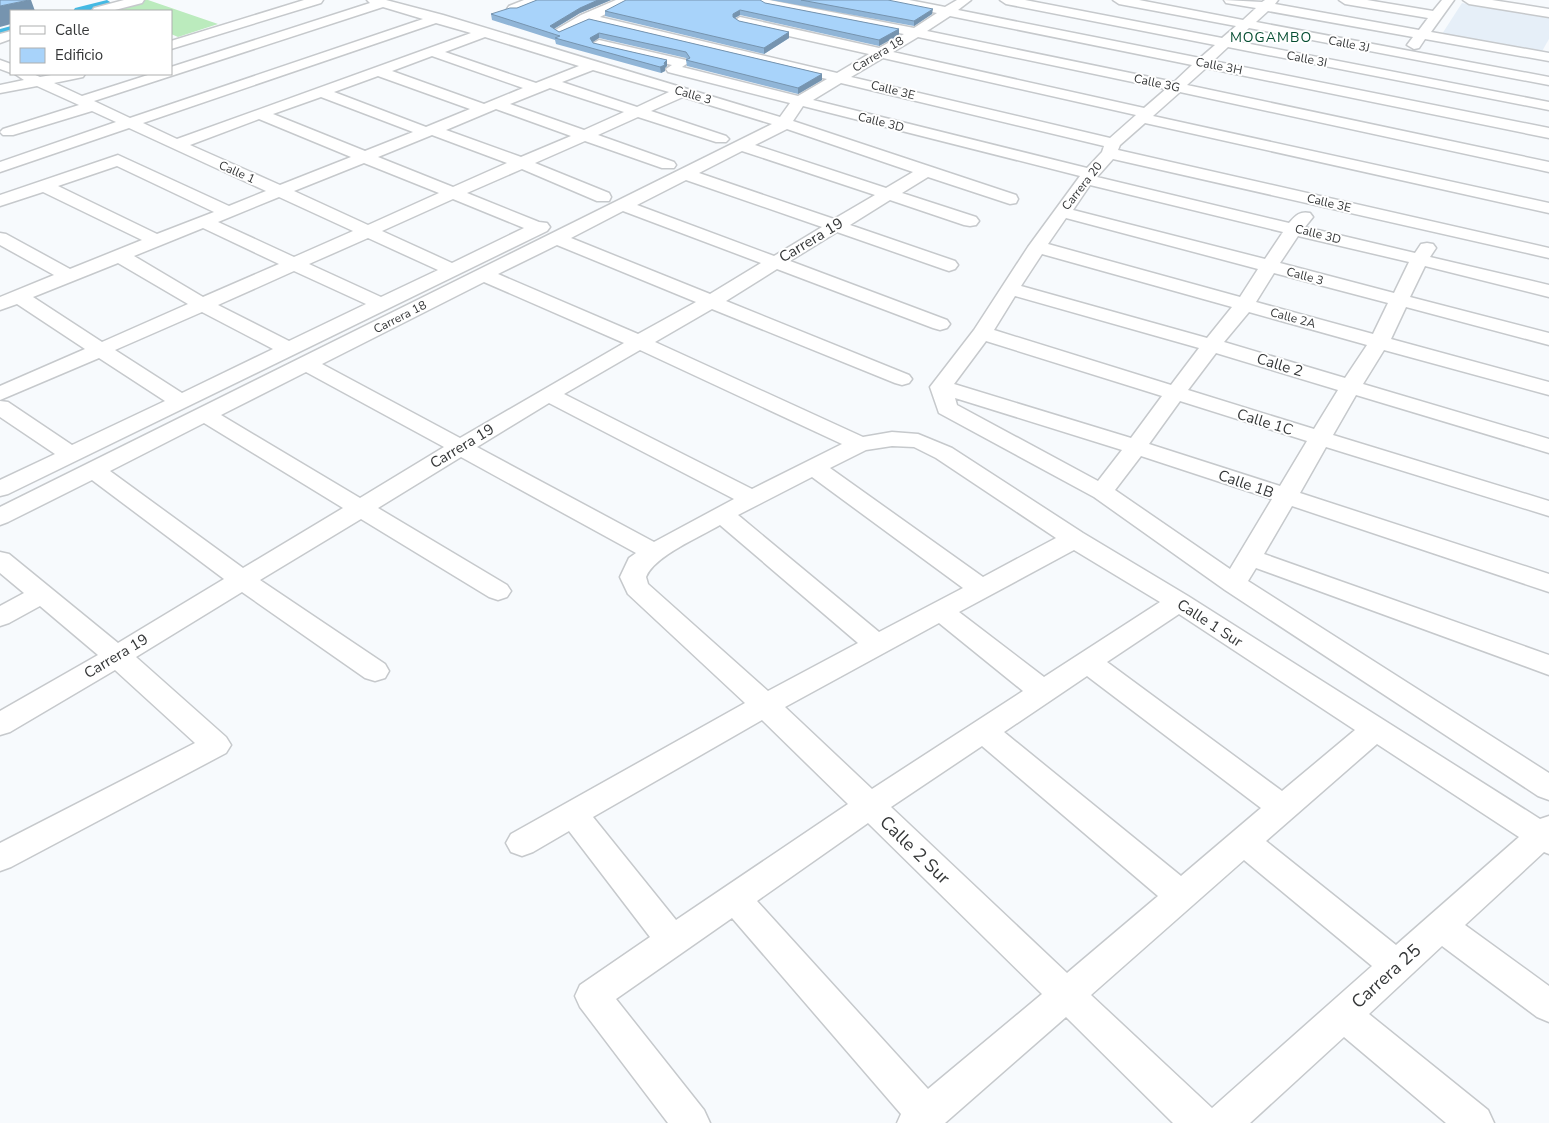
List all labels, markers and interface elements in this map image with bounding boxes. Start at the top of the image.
legend [10,10,172,75]
text: Calle [55,20,90,40]
district label: MOGAMBO [1230,28,1312,47]
street label: Carrera 18 [849,32,907,76]
street label: Calle 3J [1327,32,1371,56]
text: Edificio [55,45,103,65]
street label: Calle 3I [1285,47,1329,71]
street label: Calle 3H [1194,54,1244,78]
street label: Calle 3G [1133,70,1181,96]
street label: Calle 3E [869,77,917,103]
street label: Calle 3 [673,82,713,108]
street label: Calle 3D [856,109,906,135]
street label: Calle 1 [216,157,258,187]
street label: Carrera 20 [1058,159,1106,213]
street label: Calle 3E [1305,190,1353,216]
street label: Carrera 19 [775,213,847,267]
street label: Calle 3D [1293,221,1343,247]
street label: Calle 3 [1285,263,1325,289]
street label: Carrera 18 [371,297,429,337]
street label: Calle 2A [1268,304,1318,332]
street label: Calle 2 [1254,348,1306,382]
street label: Calle 1C [1235,404,1295,440]
street label: Carrera 19 [426,419,498,473]
street label: Calle 1B [1216,465,1276,503]
street label: Calle 1 Sur [1173,594,1247,652]
street label: Carrera 19 [80,629,152,683]
street label: Calle 2 Sur [875,810,956,890]
street label: Carrera 25 [1346,938,1426,1014]

